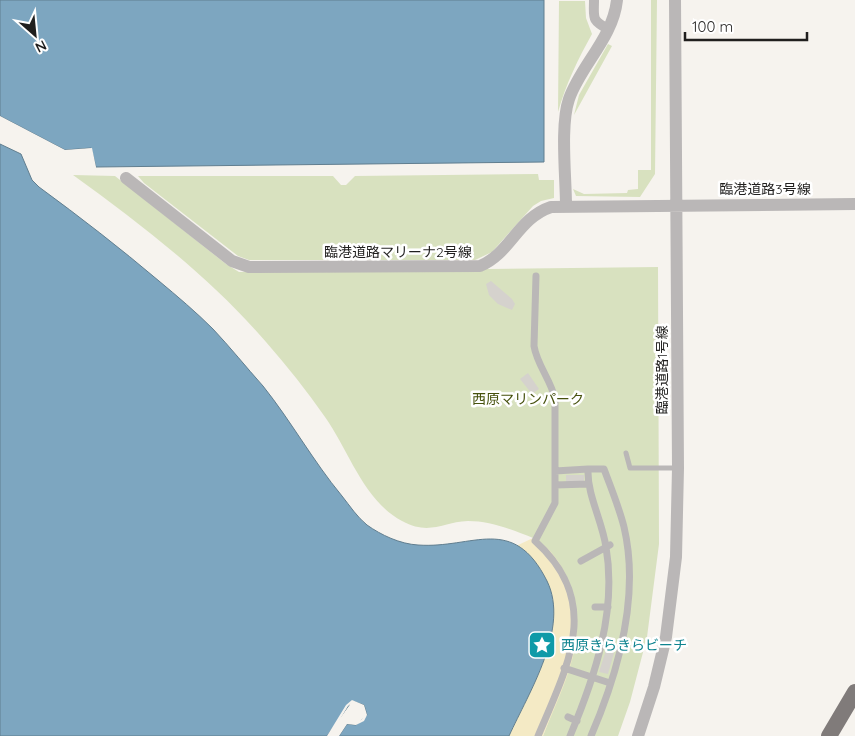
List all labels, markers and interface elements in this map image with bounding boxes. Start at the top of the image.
north arrow [10,10,60,60]
scale bar [685,10,808,42]
text: 100 m [692,17,733,36]
text: N [32,36,50,57]
street label: 臨港道路3号線 [719,180,811,198]
street label: 臨港道路マリーナ2号線 [324,243,472,261]
street label: 臨港道路1号線 [653,325,671,415]
park label: 西原マリンパーク [472,390,584,408]
place icon: 西原きらきらビーチ [527,630,557,660]
place label: 西原きらきらビーチ [561,636,687,654]

